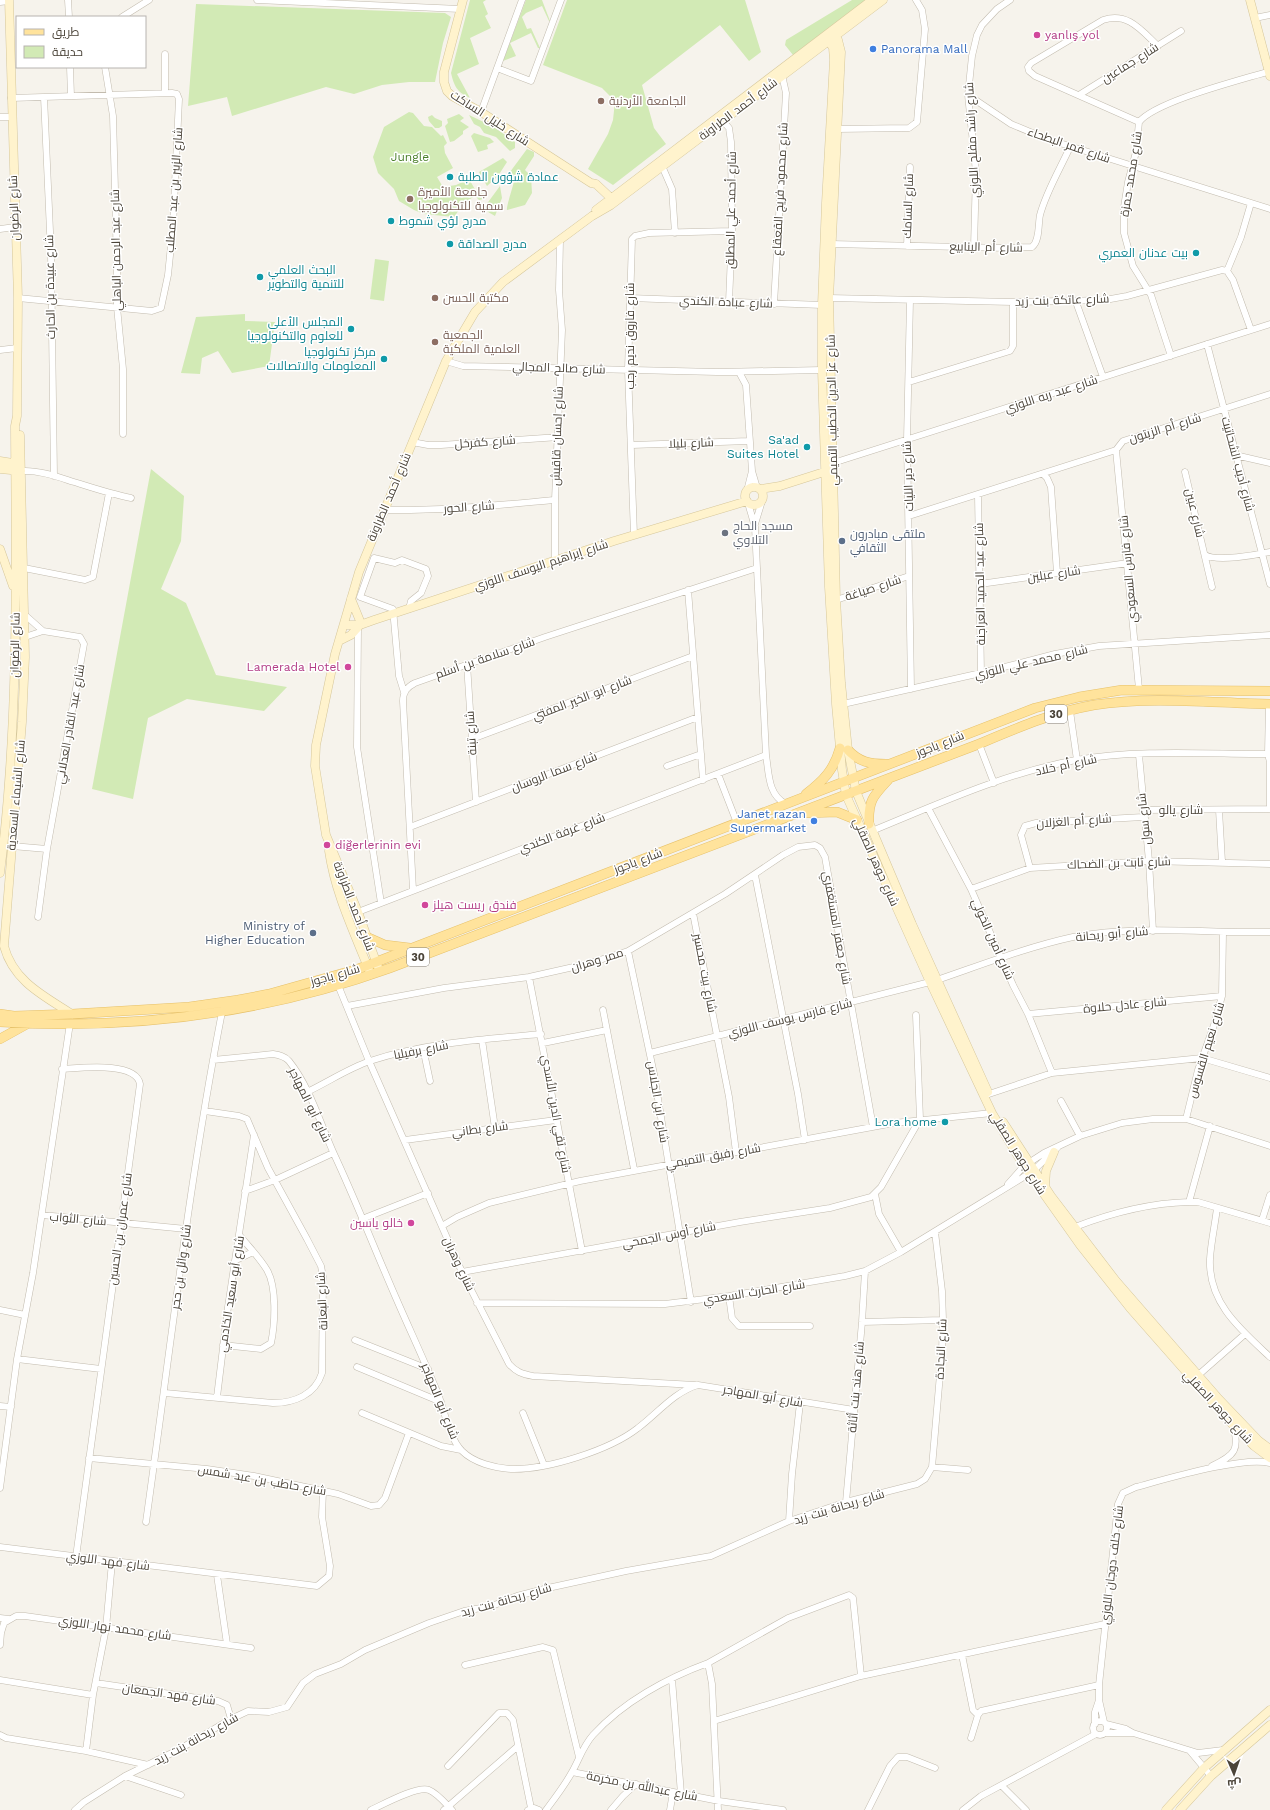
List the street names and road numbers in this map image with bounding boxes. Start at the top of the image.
street label: شارع جماعين [1099,40,1162,87]
street label: شارع أحمد الطراونة [695,74,781,144]
street label: شارع راشد مفلح اللوزي [962,82,985,198]
street label: شارع خليل الساكت [447,87,532,150]
street label: شارع محمود فريج القعقاع [770,122,791,256]
street label: شارع قمر البطحاء [1025,124,1112,167]
street label: شارع الزبير بن عبد المطلب [163,127,186,253]
street label: شارع محمد حمزة [1117,130,1146,218]
street label: شارع أحمد علي المطلق [722,151,742,269]
street label: شارع السامك [900,173,917,239]
street label: شارع الرضوان [6,175,23,241]
street label: شارع عبد الرحمن الباهلي [108,189,127,311]
street label: شارع عبيدة بن الحارث [42,234,59,339]
street label: شارع أم الينابيع [949,238,1023,256]
street label: شارع فاروق نديم رجب [623,283,638,389]
street label: شارع عاتكة بنت زيد [1015,291,1110,310]
street label: شارع عبادة الكندي [679,293,773,314]
street label: شارع عز الدين الخطيب التميمي [824,334,843,486]
street label: شارع صالح المجالي [512,359,606,380]
street label: شارع عبد ربه اللوزي [1003,372,1100,418]
street label: شارع إحسان قاقيش [548,386,567,486]
street label: شارع أم الزيتون [1127,409,1203,447]
street label: شارع أديب الشحاتيت [1218,415,1258,513]
street label: شارع كفرخل [454,433,516,452]
street label: شارع بليلا [668,435,714,452]
street label: شارع دير الليات [900,440,917,512]
street label: شارع أحمد الطراونة [363,450,415,544]
street label: شارع عبين [1182,487,1207,539]
street label: شارع الحور [442,498,495,517]
street label: شارع فارس السعودي [1116,514,1143,623]
street label: شارع عبد الحميد العراجنة [972,523,989,645]
street label: شارع إبراهيم اليوسف اللوزي [472,537,611,596]
street label: شارع عبلين [1026,563,1082,586]
street label: شارع صياغة [843,572,903,605]
street label: شارع الرضوان [7,612,24,678]
street label: شارع سلامة بن أسلم [433,633,537,683]
street label: شارع محمد علي اللوزي [973,642,1090,685]
street label: شارع عبد القادر العدلاني [53,663,90,786]
street label: شارع ابو الخير المفتي [530,673,635,726]
road number: 30 [1045,705,1067,723]
street label: شارع تبنة [462,710,481,756]
street label: شارع ياجوز [913,728,967,761]
street label: شارع الشيماء السعدية [4,739,29,851]
street label: شارع سما الروسان [509,749,599,796]
street label: شارع أم خلاد [1034,751,1098,779]
street label: شارع سول [1134,792,1155,846]
street label: شارع يالو [1159,803,1203,818]
street label: شارع غرفة الكندي [517,810,608,859]
street label: شارع أم الغزلان [1036,810,1112,832]
street label: شارع جوهر الصقلي [847,816,902,910]
street label: شارع ياجوز [611,845,665,878]
street label: شارع ثابت بن الضحاك [1067,854,1171,873]
street label: شارع أحمد الطراونة [330,859,378,953]
street label: شارع جعفر المستغفري [817,870,854,986]
street label: شارع أمين الخولي [966,896,1018,983]
street label: شارع أبو ريحانة [1075,923,1149,945]
street label: شارع بيت محسير [689,931,720,1014]
street label: ممر وهران [569,945,625,975]
road number: 30 [407,948,429,966]
street label: شارع ياجوز [308,961,362,990]
street label: شارع عادل حلاوة [1082,994,1168,1017]
street label: شارع فارس يوسف اللوزي [726,996,854,1043]
street label: شارع نعيم القسوس [1185,1000,1228,1100]
street label: شارع برفيليا [392,1038,450,1063]
street label: شارع تقي الدين الأسدي [536,1054,573,1175]
street label: شارع ابن الجلاس [644,1060,671,1144]
street label: شارع أبو المهاجر [285,1064,335,1145]
street label: شارع جوهر الصقلي [984,1109,1049,1199]
street label: شارع بطاني [451,1119,510,1142]
street label: شارع رفيق التميمي [664,1141,762,1174]
street label: شارع عمران بن الحسين [105,1172,136,1286]
street label: شارع الثواب [49,1210,107,1229]
street label: شارع أوس الجمحي [621,1218,718,1254]
street label: شارع وائل بن حجر [168,1223,195,1312]
street label: شارع أبو سعيد الخادمي [214,1235,250,1354]
street label: شارع وهران [439,1235,478,1294]
street label: شارع البعانة [313,1271,332,1331]
street label: شارع الحارث السعدي [702,1277,807,1310]
street label: شارع النجادة [932,1318,951,1380]
street label: شارع هند بنت أثاثة [844,1341,868,1433]
street label: شارع أبو المهاجر [417,1359,463,1442]
street label: شارع جوهر الصقلي [1178,1367,1256,1449]
street label: شارع أبو المهاجر [721,1381,804,1411]
street label: شارع حاطب بن عبد شمس [197,1462,327,1499]
street label: شارع ريحانة بنت زيد [792,1487,886,1528]
street label: شارع خلف دوجان اللوزي [1098,1504,1129,1626]
street label: شارع فهد اللوزي [65,1549,151,1576]
street label: شارع ريحانة بنت زيد [459,1580,553,1621]
street label: شارع محمد نهار اللوزي [57,1613,172,1646]
street label: شارع فهد الجمعان [121,1681,217,1708]
street label: شارع ريحانة بنت زيد [151,1710,241,1769]
street label: شارع عبدالله بن مخرمة [585,1767,699,1805]

